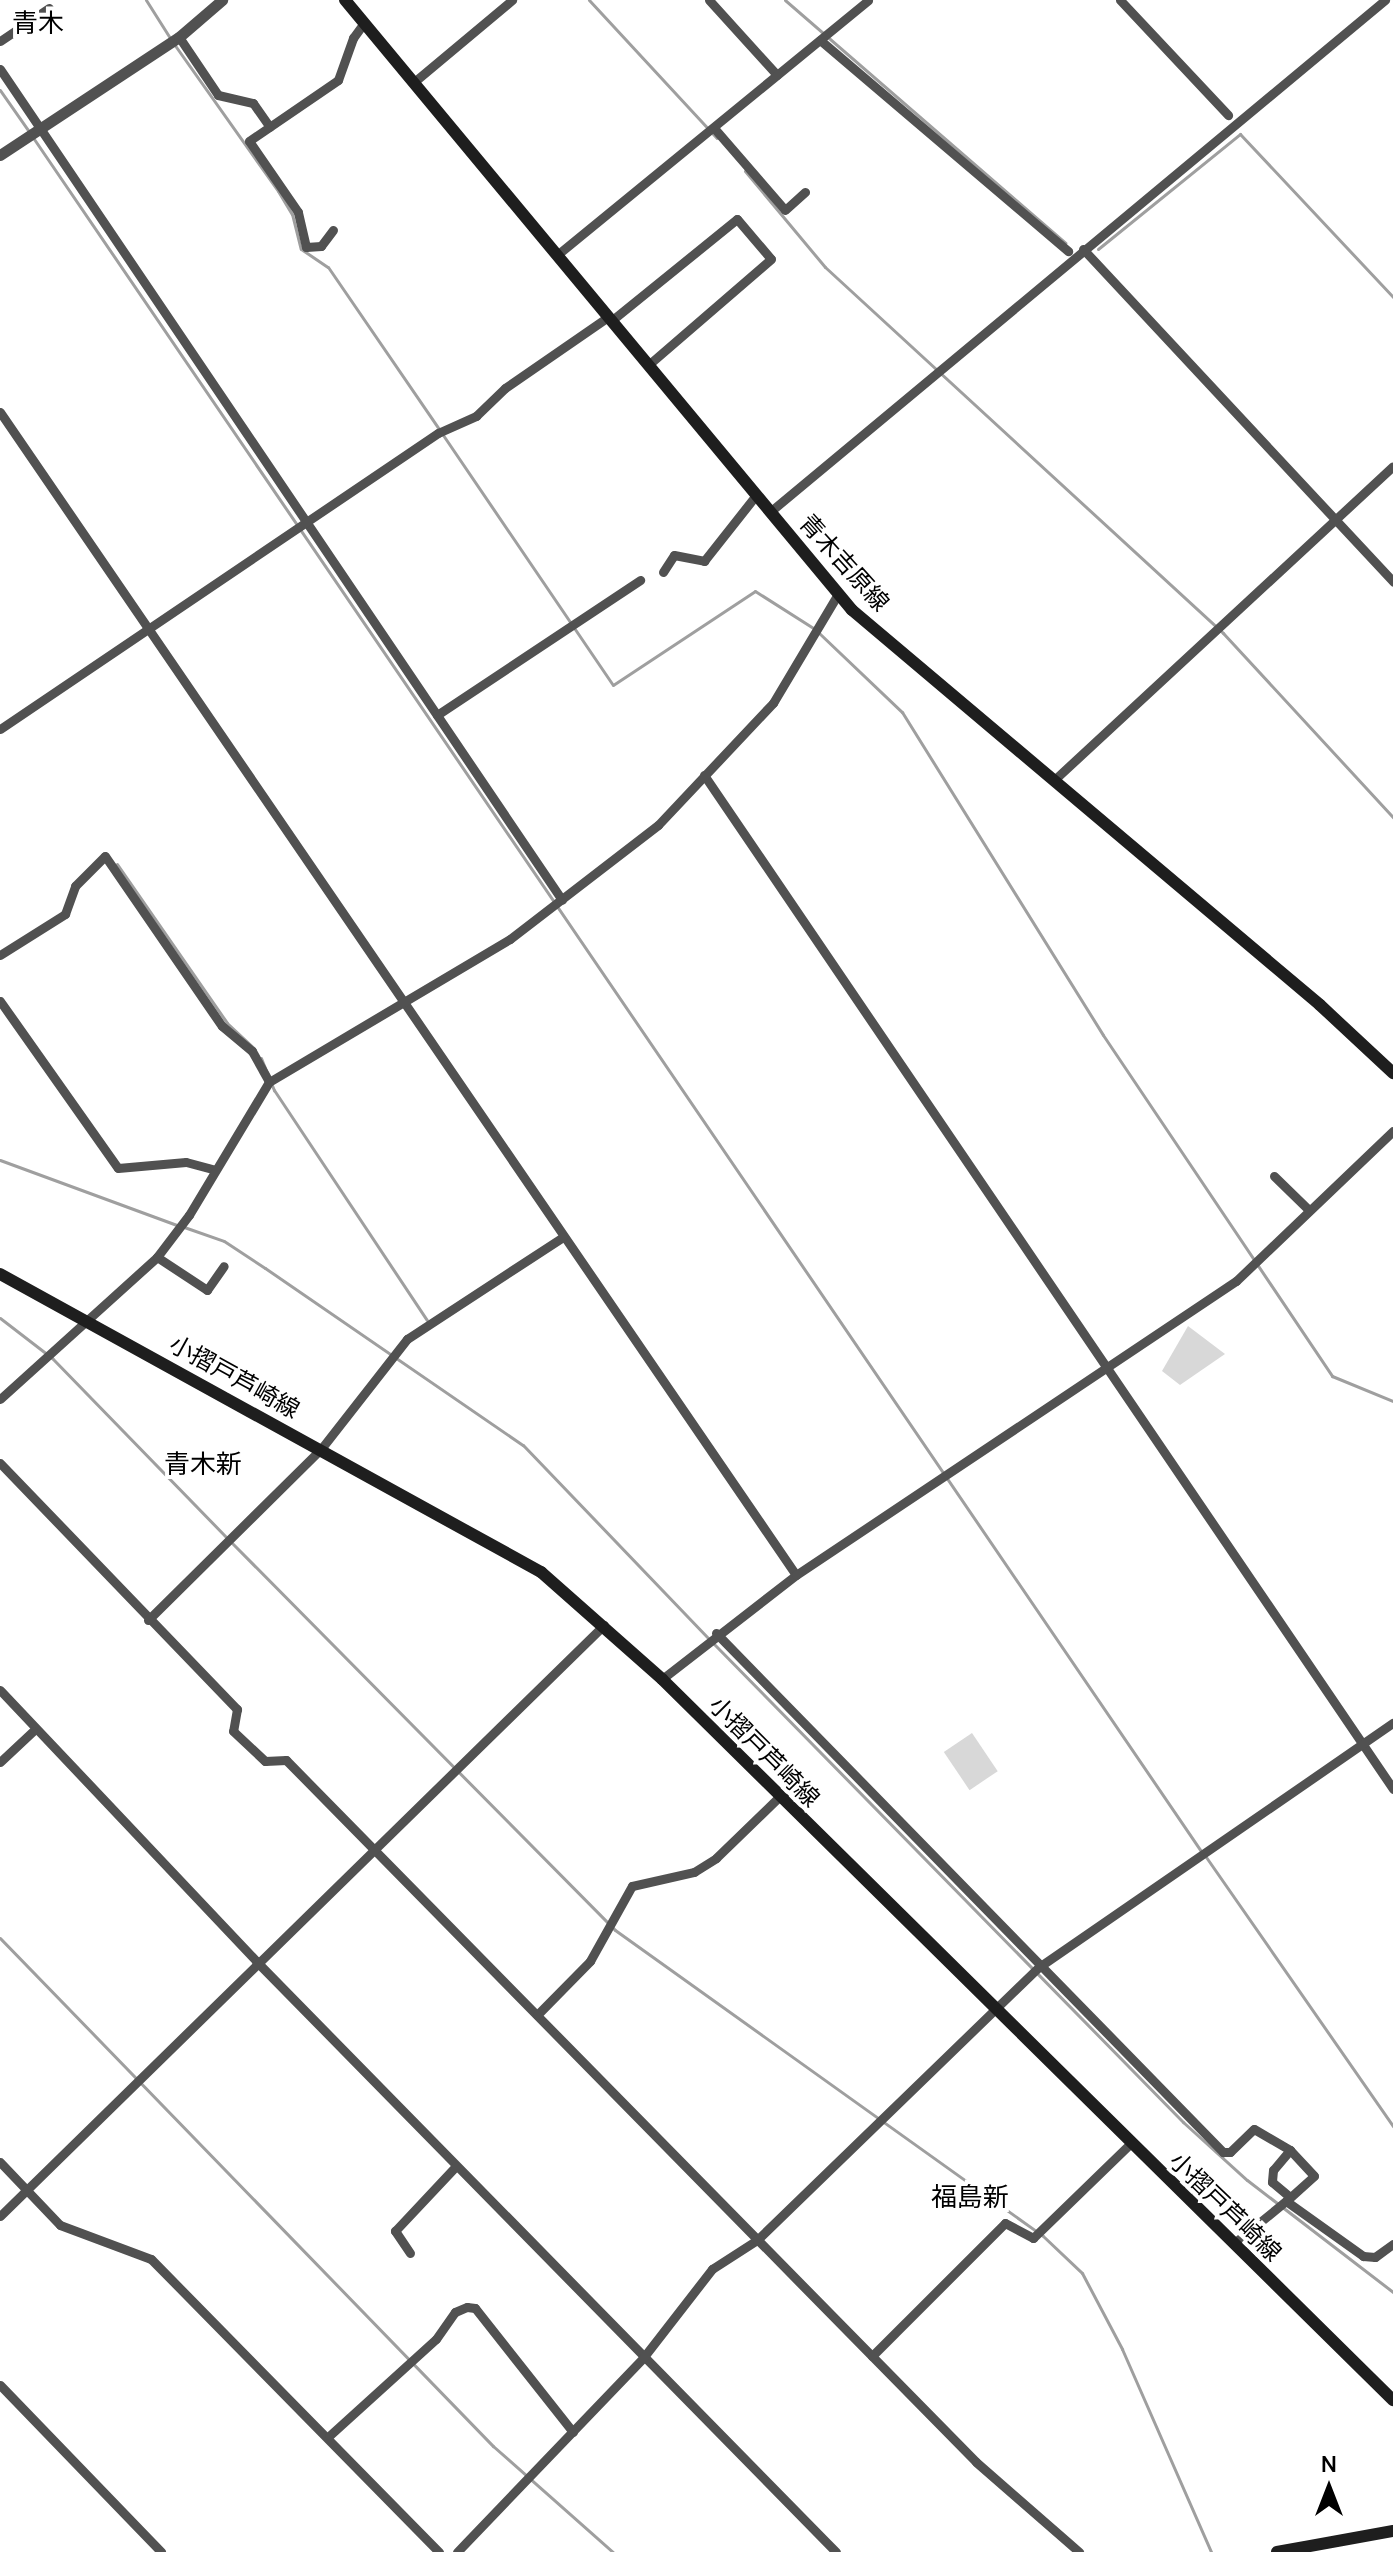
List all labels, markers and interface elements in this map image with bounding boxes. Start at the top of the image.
district label: 青木 [12,7,64,39]
street label: 青木吉原線 [794,508,896,616]
street label: 小摺戸芦崎線 [165,1328,305,1424]
district label: 青木新 [164,1448,242,1480]
street label: 小摺戸芦崎線 [704,1690,826,1812]
street label: 小摺戸芦崎線 [1164,2146,1288,2266]
district label: 福島新 [931,2181,1009,2213]
north arrow [1289,2448,1369,2528]
text: N [1321,2449,1337,2479]

